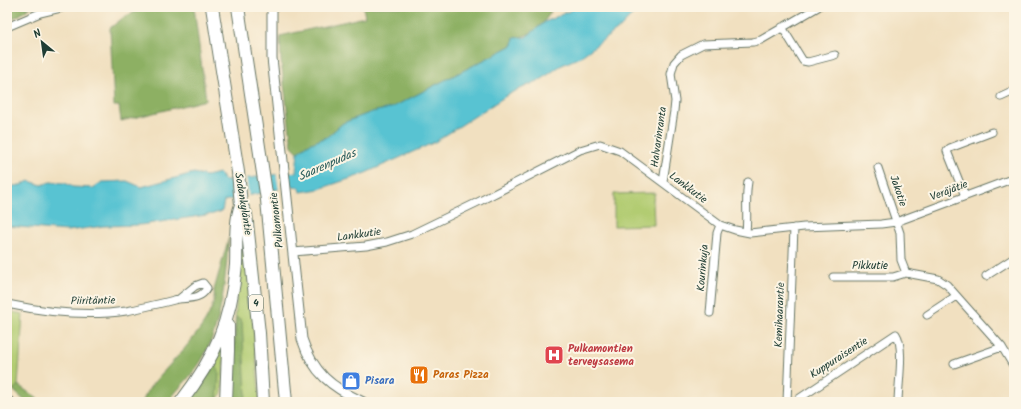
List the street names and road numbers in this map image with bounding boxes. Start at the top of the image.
street label: Halvarinranta [646,105,672,169]
street label: Lankkutie [665,167,711,209]
street label: Sodankyläntie [229,171,257,237]
street label: Jakotie [884,173,912,209]
street label: Veräjätie [927,176,971,206]
street label: Pulkamontie [265,191,289,249]
street label: Lankkutie [336,223,382,247]
street label: Kourinkuja [692,244,714,292]
street label: Pikkutie [852,257,888,275]
street label: Kemihaarantie [770,282,790,348]
street label: Piiritäntie [71,292,116,310]
road number: 4 [249,295,263,311]
street label: Kuppuraisentie [806,332,872,384]

